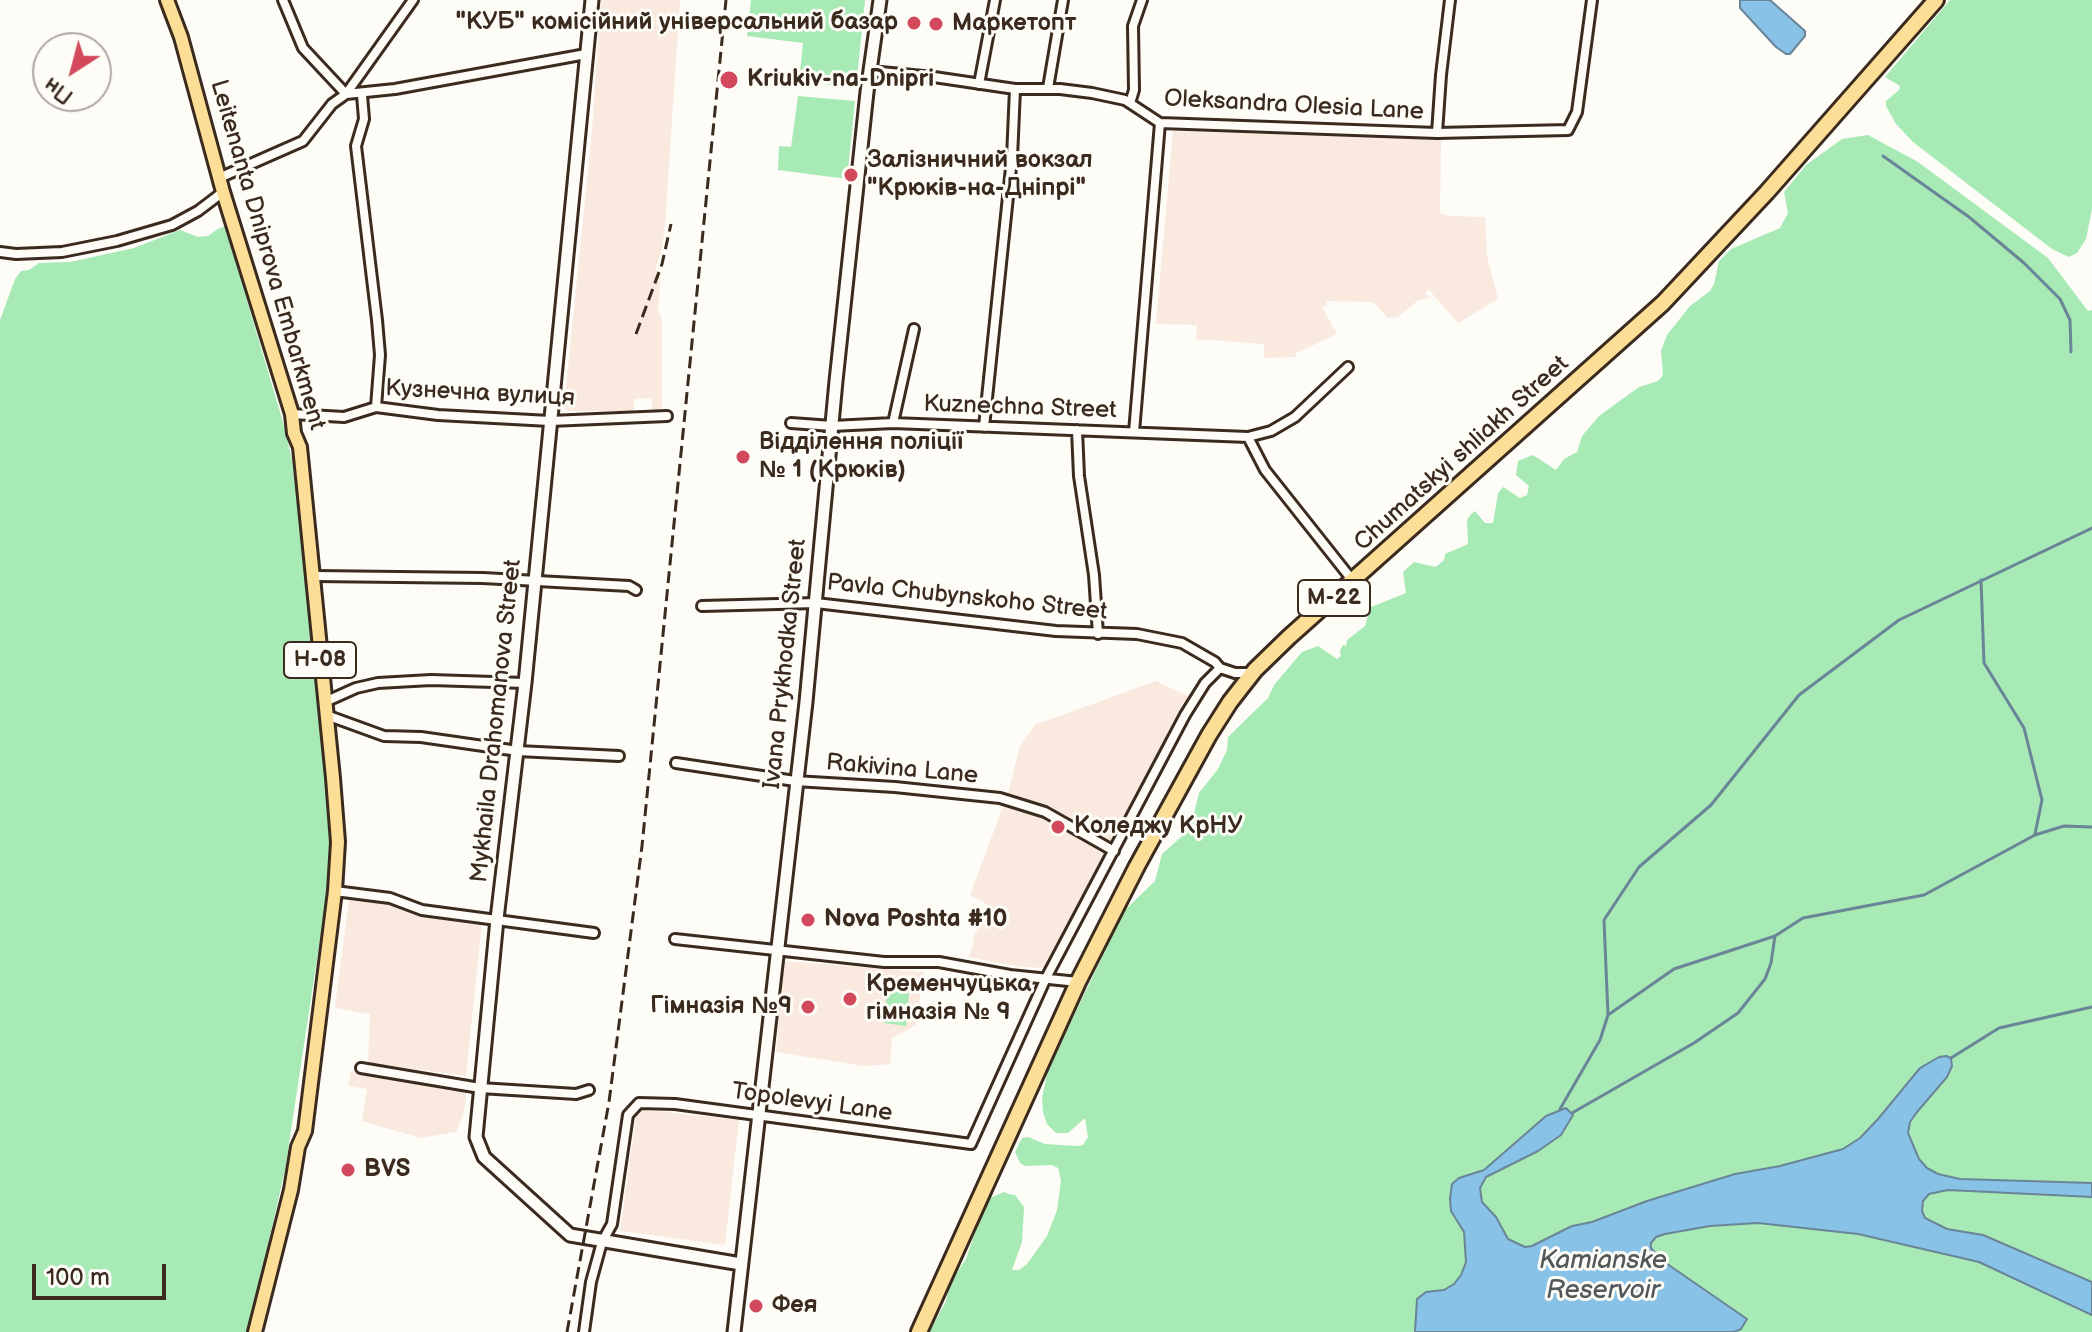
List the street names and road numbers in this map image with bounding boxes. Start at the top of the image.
street label: Leitenanta Dniprova Embarkment [203,77,331,433]
street label: Oleksandra Olesia Lane [1163,85,1425,127]
street label: Chumatskyi shliakh Street [1349,350,1575,558]
street label: Кузнечна вулиця [384,375,576,413]
street label: Kuznechna Street [923,390,1117,426]
street label: Ivana Prykhodka Street [759,537,813,791]
street label: Mykhaila Drahomanova Street [466,558,528,884]
street label: Pavla Chubynskoho Street [825,569,1109,627]
road number: М-22 [1298,580,1370,616]
road number: Н-08 [284,642,356,678]
street label: Rakivina Lane [825,749,979,791]
street label: Topolevyi Lane [730,1077,894,1129]

